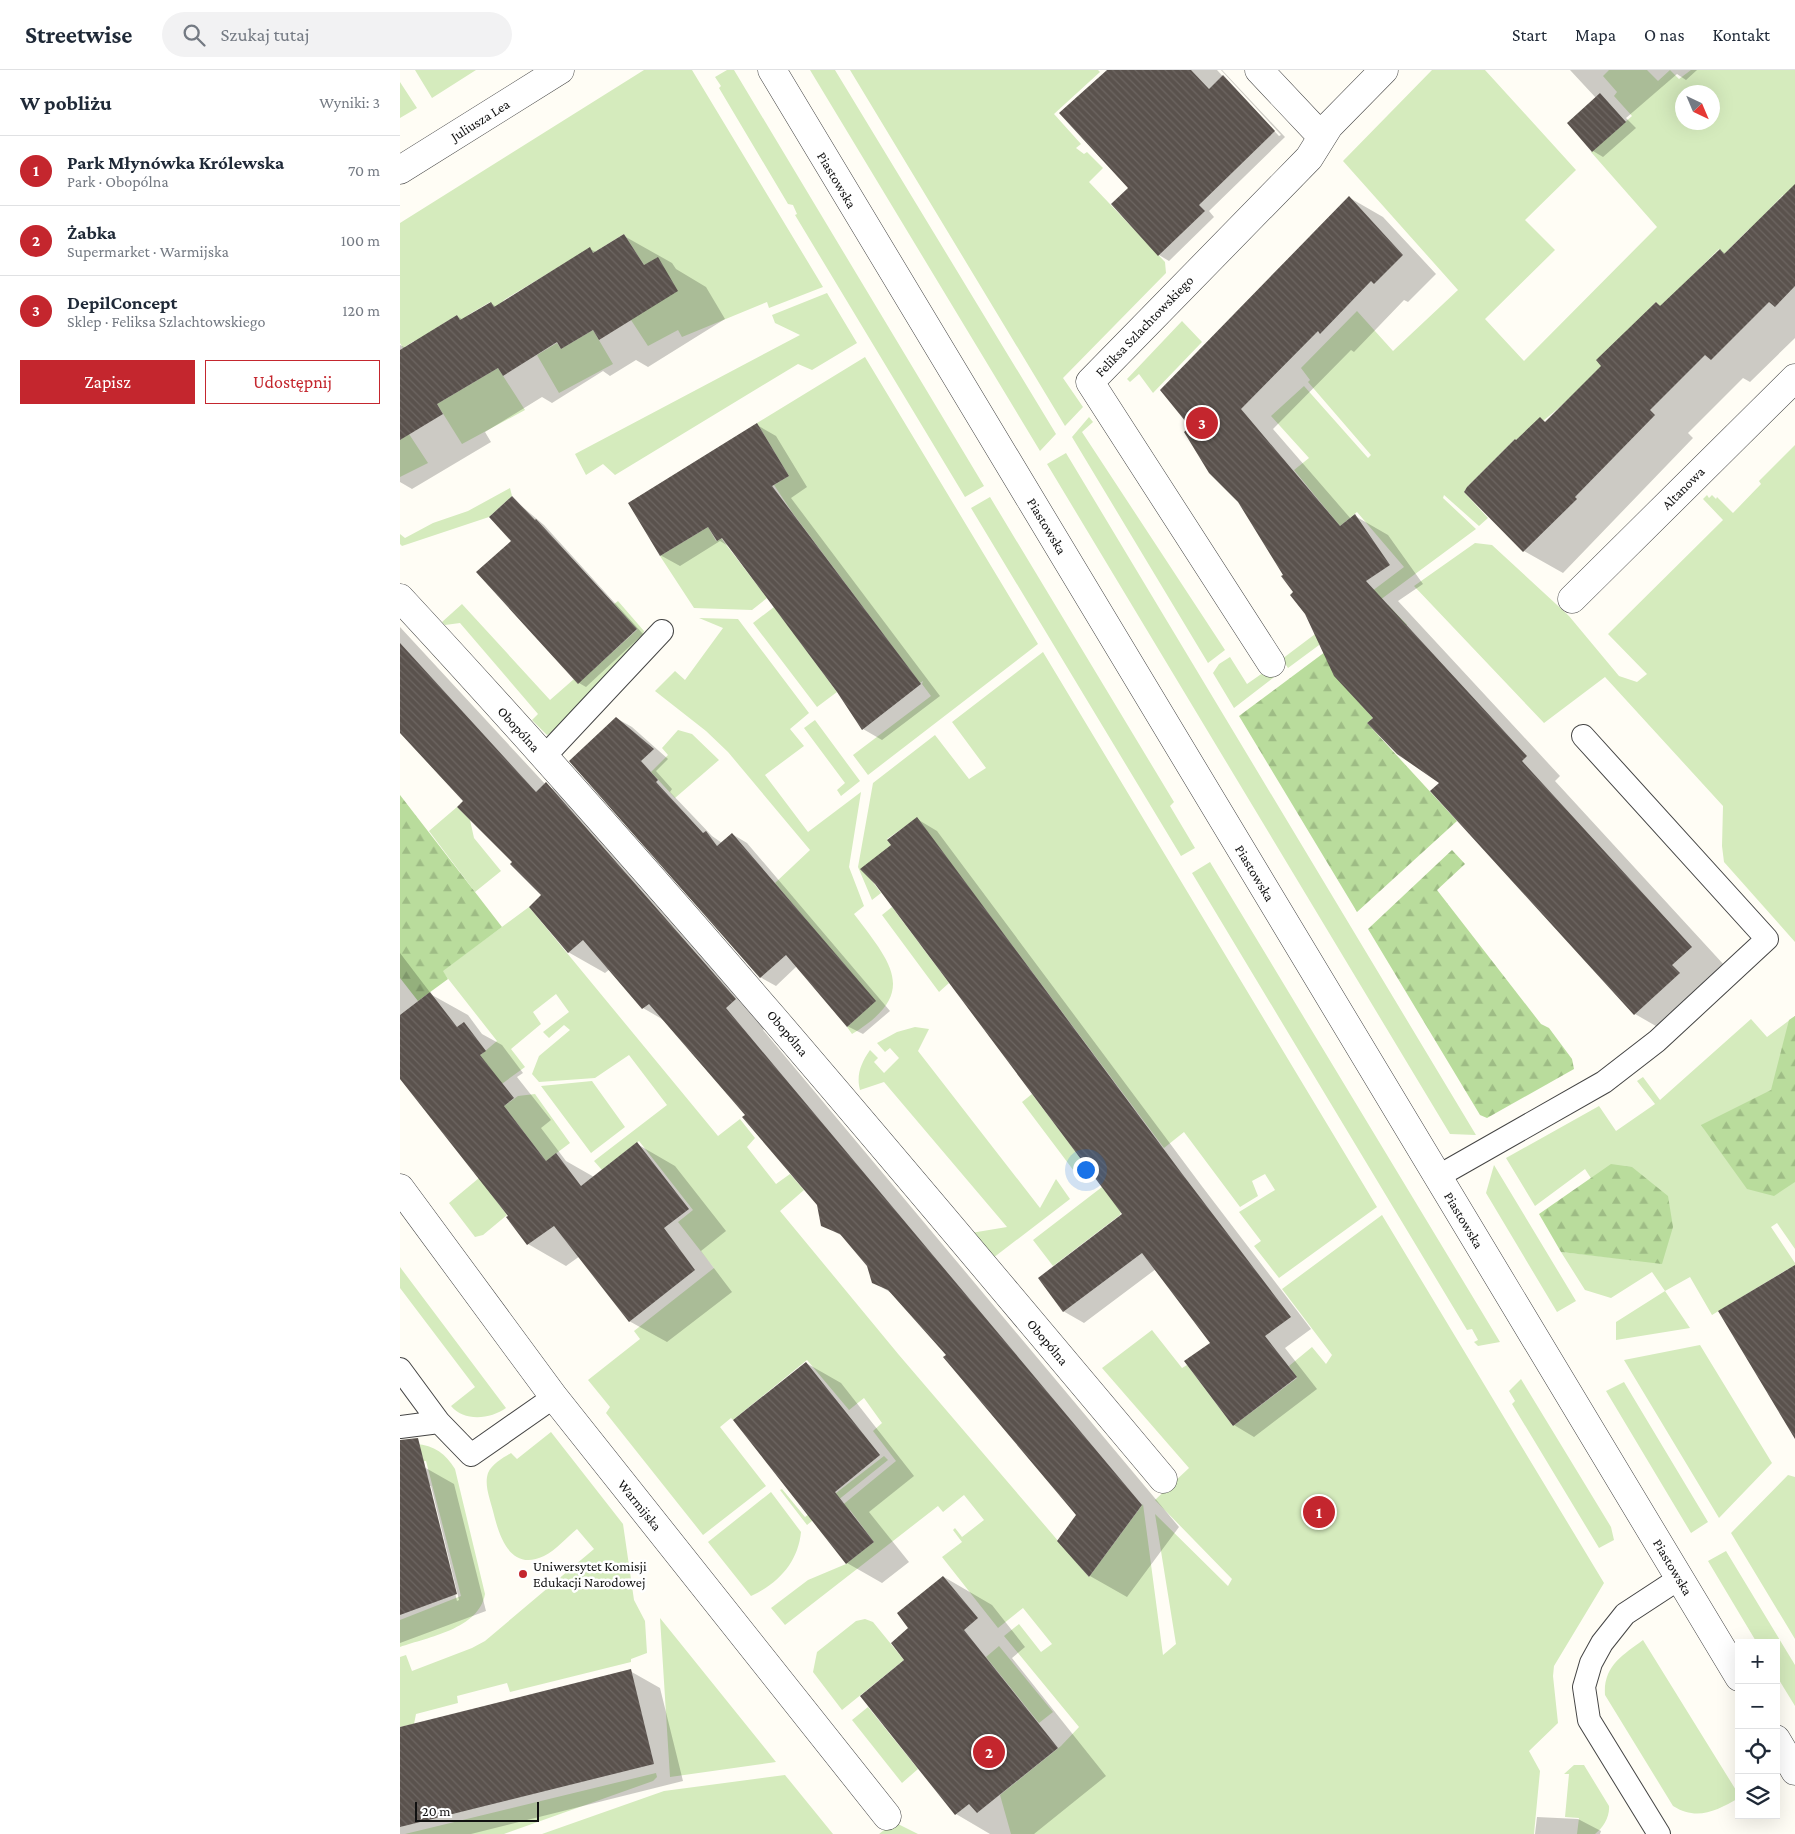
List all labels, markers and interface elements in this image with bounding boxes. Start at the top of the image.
search box [162,12,512,57]
text: Streetwise [25,21,132,48]
icon: search [180,21,208,49]
text: Szukaj tutaj [220,24,309,45]
text: Start [1512,25,1547,45]
text: Mapa [1575,25,1616,45]
text: O nas [1644,25,1685,45]
text: Kontakt [1713,25,1770,45]
north arrow [1675,85,1720,130]
text: W pobliżu [20,91,112,115]
text: Wyniki: 3 [319,94,380,111]
street label: Juliusza Lea [446,95,513,145]
street label: Piastowska [814,149,860,212]
text: Park Młynówka Królewska [67,152,284,173]
text: 1 [33,162,39,179]
text: 70 m [348,162,380,179]
text: Park · Obopólna [67,173,169,190]
text: Żabka [67,222,116,243]
text: 2 [32,232,40,249]
text: 100 m [341,232,380,249]
text: Supermarket · Warmijska [67,243,229,260]
street label: Feliksa Szlachtowskiego [1092,272,1197,380]
text: DepilConcept [67,292,177,313]
text: 3 [32,302,40,319]
text: 120 m [342,302,380,319]
text: Sklep · Feliksa Szlachtowskiego [67,313,265,330]
button: Zapisz [20,360,195,404]
button: Udostępnij [205,360,380,404]
pin: 3 [1186,404,1218,442]
street label: Altanowa [1658,463,1708,513]
street label: Piastowska [1024,495,1070,558]
street label: Obopólna [494,703,544,755]
street label: Piastowska [1232,842,1278,905]
street label: Obopólna [764,1007,812,1060]
your location [1073,1157,1099,1183]
street label: Piastowska [1441,1189,1487,1252]
street label: Obopólna [1024,1316,1072,1369]
street label: Warmijska [614,1476,666,1535]
pin: 1 [1303,1493,1335,1531]
street label: Piastowska [1650,1536,1696,1599]
place label: Uniwersytet Komisji Edukacji Narodowej [533,1558,647,1591]
marker: Uniwersytet Komisji Edukacji Narodowej [517,1568,529,1580]
map controls [1735,1639,1780,1819]
button: + [1735,1639,1780,1684]
button: − [1735,1684,1780,1729]
button: locate [1735,1729,1780,1774]
pin: 2 [973,1733,1005,1771]
button: layers [1735,1774,1780,1819]
scale bar [415,1799,539,1822]
text: 20 m [422,1803,450,1819]

